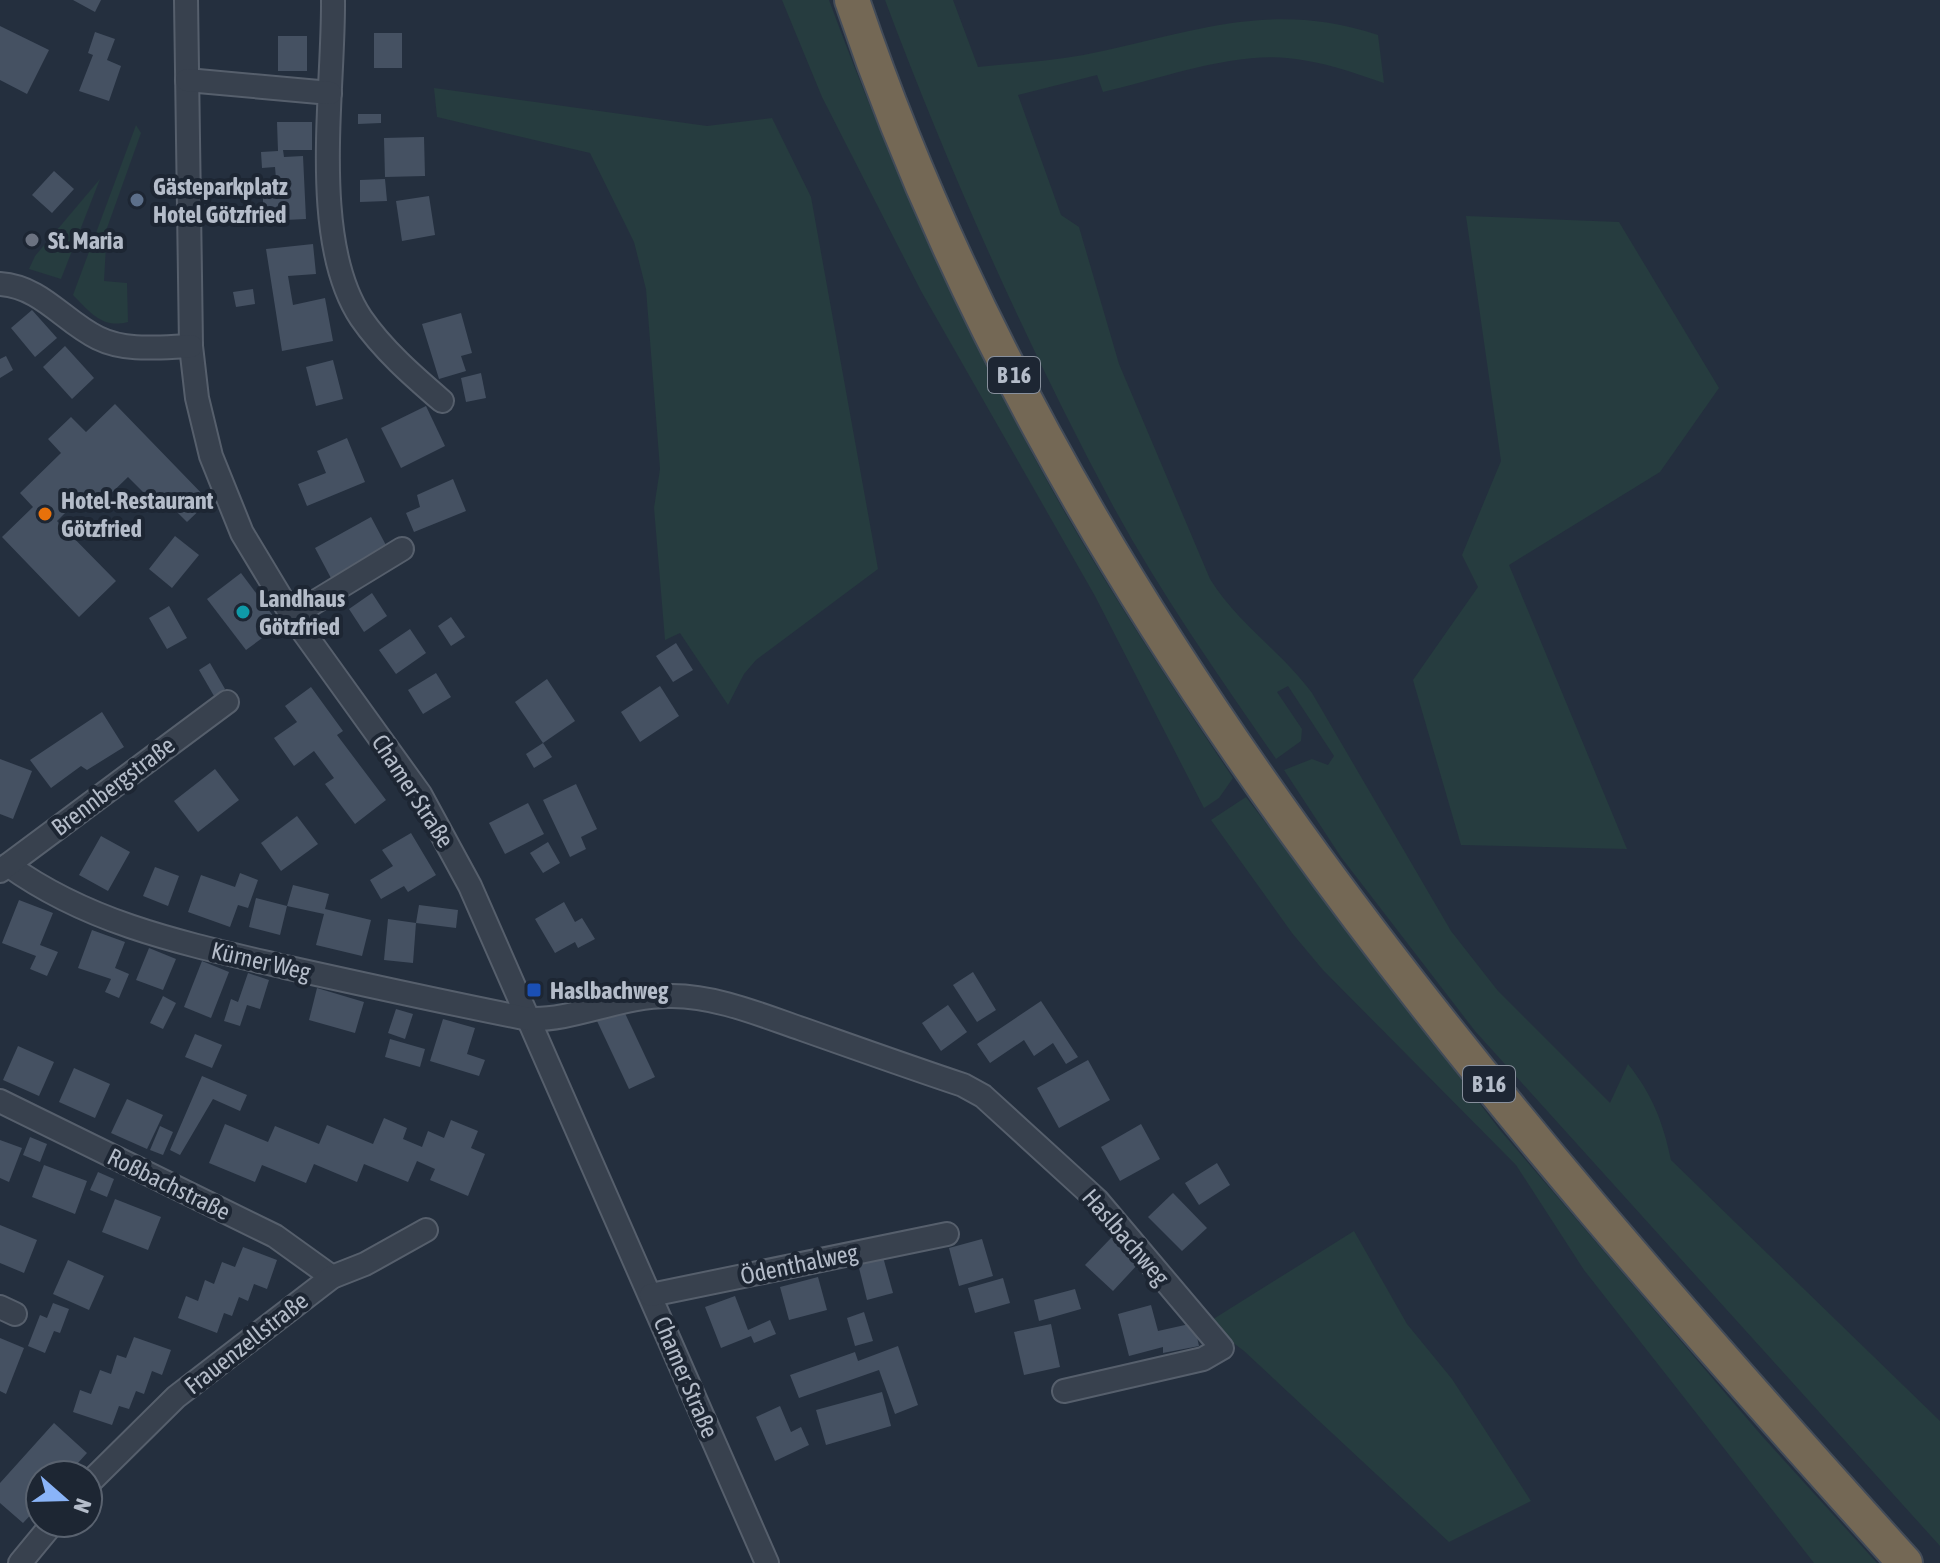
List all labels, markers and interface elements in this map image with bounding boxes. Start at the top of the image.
place label: Gästeparkplatz Hotel Götzfried [153,173,288,228]
marker: Gästeparkplatz Hotel Götzfried [128,191,146,209]
place label: St. Maria [48,227,124,254]
marker: St. Maria [23,231,41,249]
road number: B 16 [988,357,1040,393]
place label: Hotel-Restaurant Götzfried [61,487,214,542]
marker: Hotel-Restaurant Götzfried [36,505,54,523]
place label: Landhaus Götzfried [259,585,346,640]
marker: Landhaus Götzfried [234,603,252,621]
street label: Chamer Straße [367,730,459,852]
street label: Brennbergstraße [46,731,180,841]
street label: Kürner Weg [209,936,314,986]
place label: Haslbachweg [550,977,669,1004]
marker: Haslbachweg [525,981,543,999]
road number: B 16 [1463,1066,1515,1102]
street label: Roßbachstraße [103,1143,235,1225]
street label: Haslbachweg [1077,1184,1175,1291]
street label: Ödenthalweg [738,1238,861,1290]
street label: Frauenzellstraße [179,1287,313,1399]
street label: Chamer Straße [648,1312,724,1442]
north arrow [24,1459,104,1539]
text: N [68,1495,97,1516]

